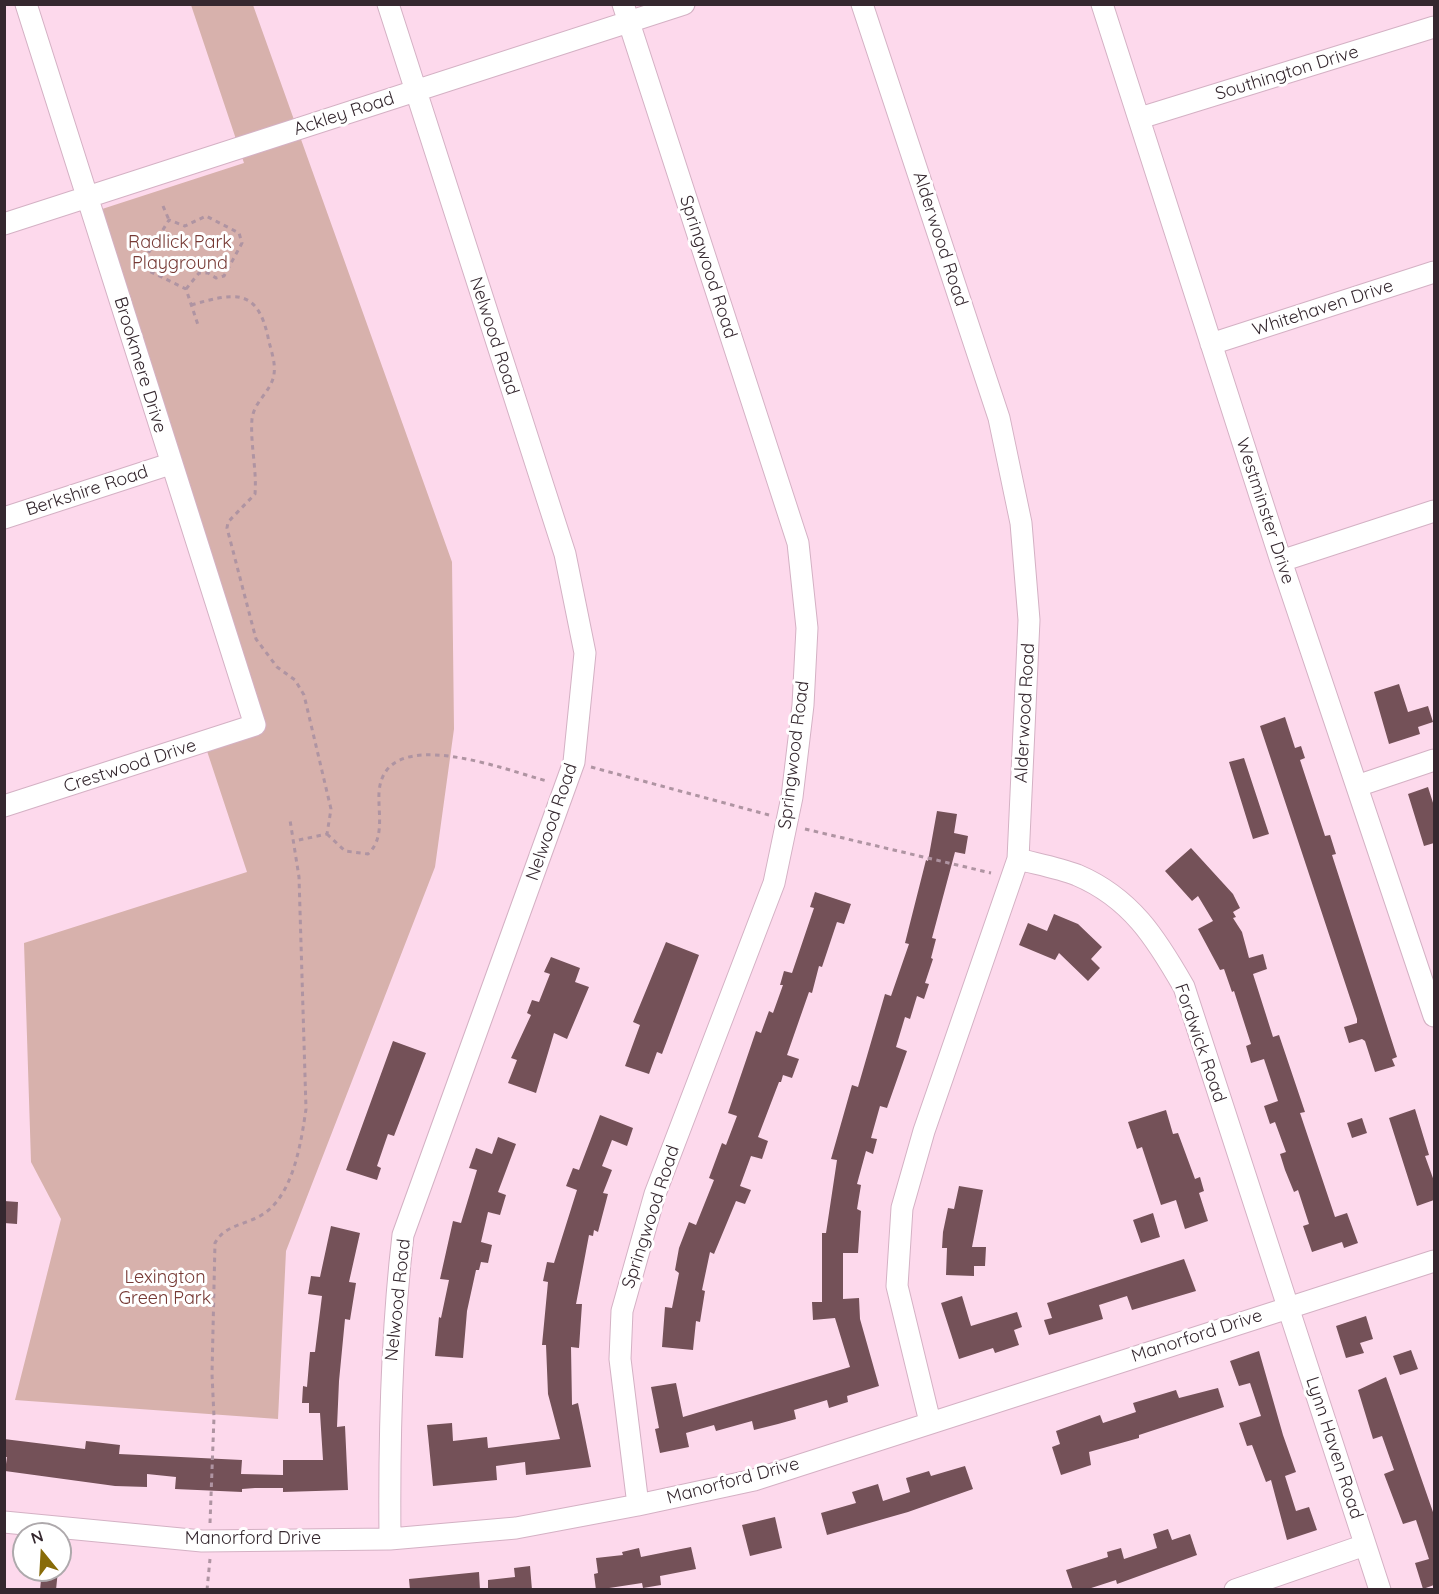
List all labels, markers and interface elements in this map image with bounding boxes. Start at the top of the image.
street label: Southington Drive [1213,41,1361,105]
street label: Ackley Road [291,88,397,140]
street label: Alderwood Road [908,169,972,309]
street label: Springwood Road [675,193,741,341]
park label: Radlick Park Playground [128,232,232,274]
street label: Nelwood Road [465,274,523,398]
street label: Whitehaven Drive [1250,275,1396,341]
street label: Brookmere Drive [109,294,171,436]
street label: Westminster Drive [1231,435,1299,587]
street label: Berkshire Road [23,461,151,521]
street label: Alderwood Road [1011,642,1039,784]
street label: Springwood Road [774,680,814,830]
street label: Crestwood Drive [61,734,199,798]
street label: Nelwood Road [522,760,582,884]
street label: Fordwick Road [1170,981,1230,1105]
street label: Springwood Road [618,1143,684,1291]
street label: Nelwood Road [381,1238,415,1362]
park label: Lexington Green Park [119,1267,211,1310]
street label: Manorford Drive [1129,1305,1265,1367]
street label: Lynn Haven Road [1301,1374,1367,1522]
street label: Manorford Drive [664,1453,802,1509]
north arrow [12,1522,72,1582]
text: N [28,1525,46,1548]
street label: Manorford Drive [185,1528,321,1550]

